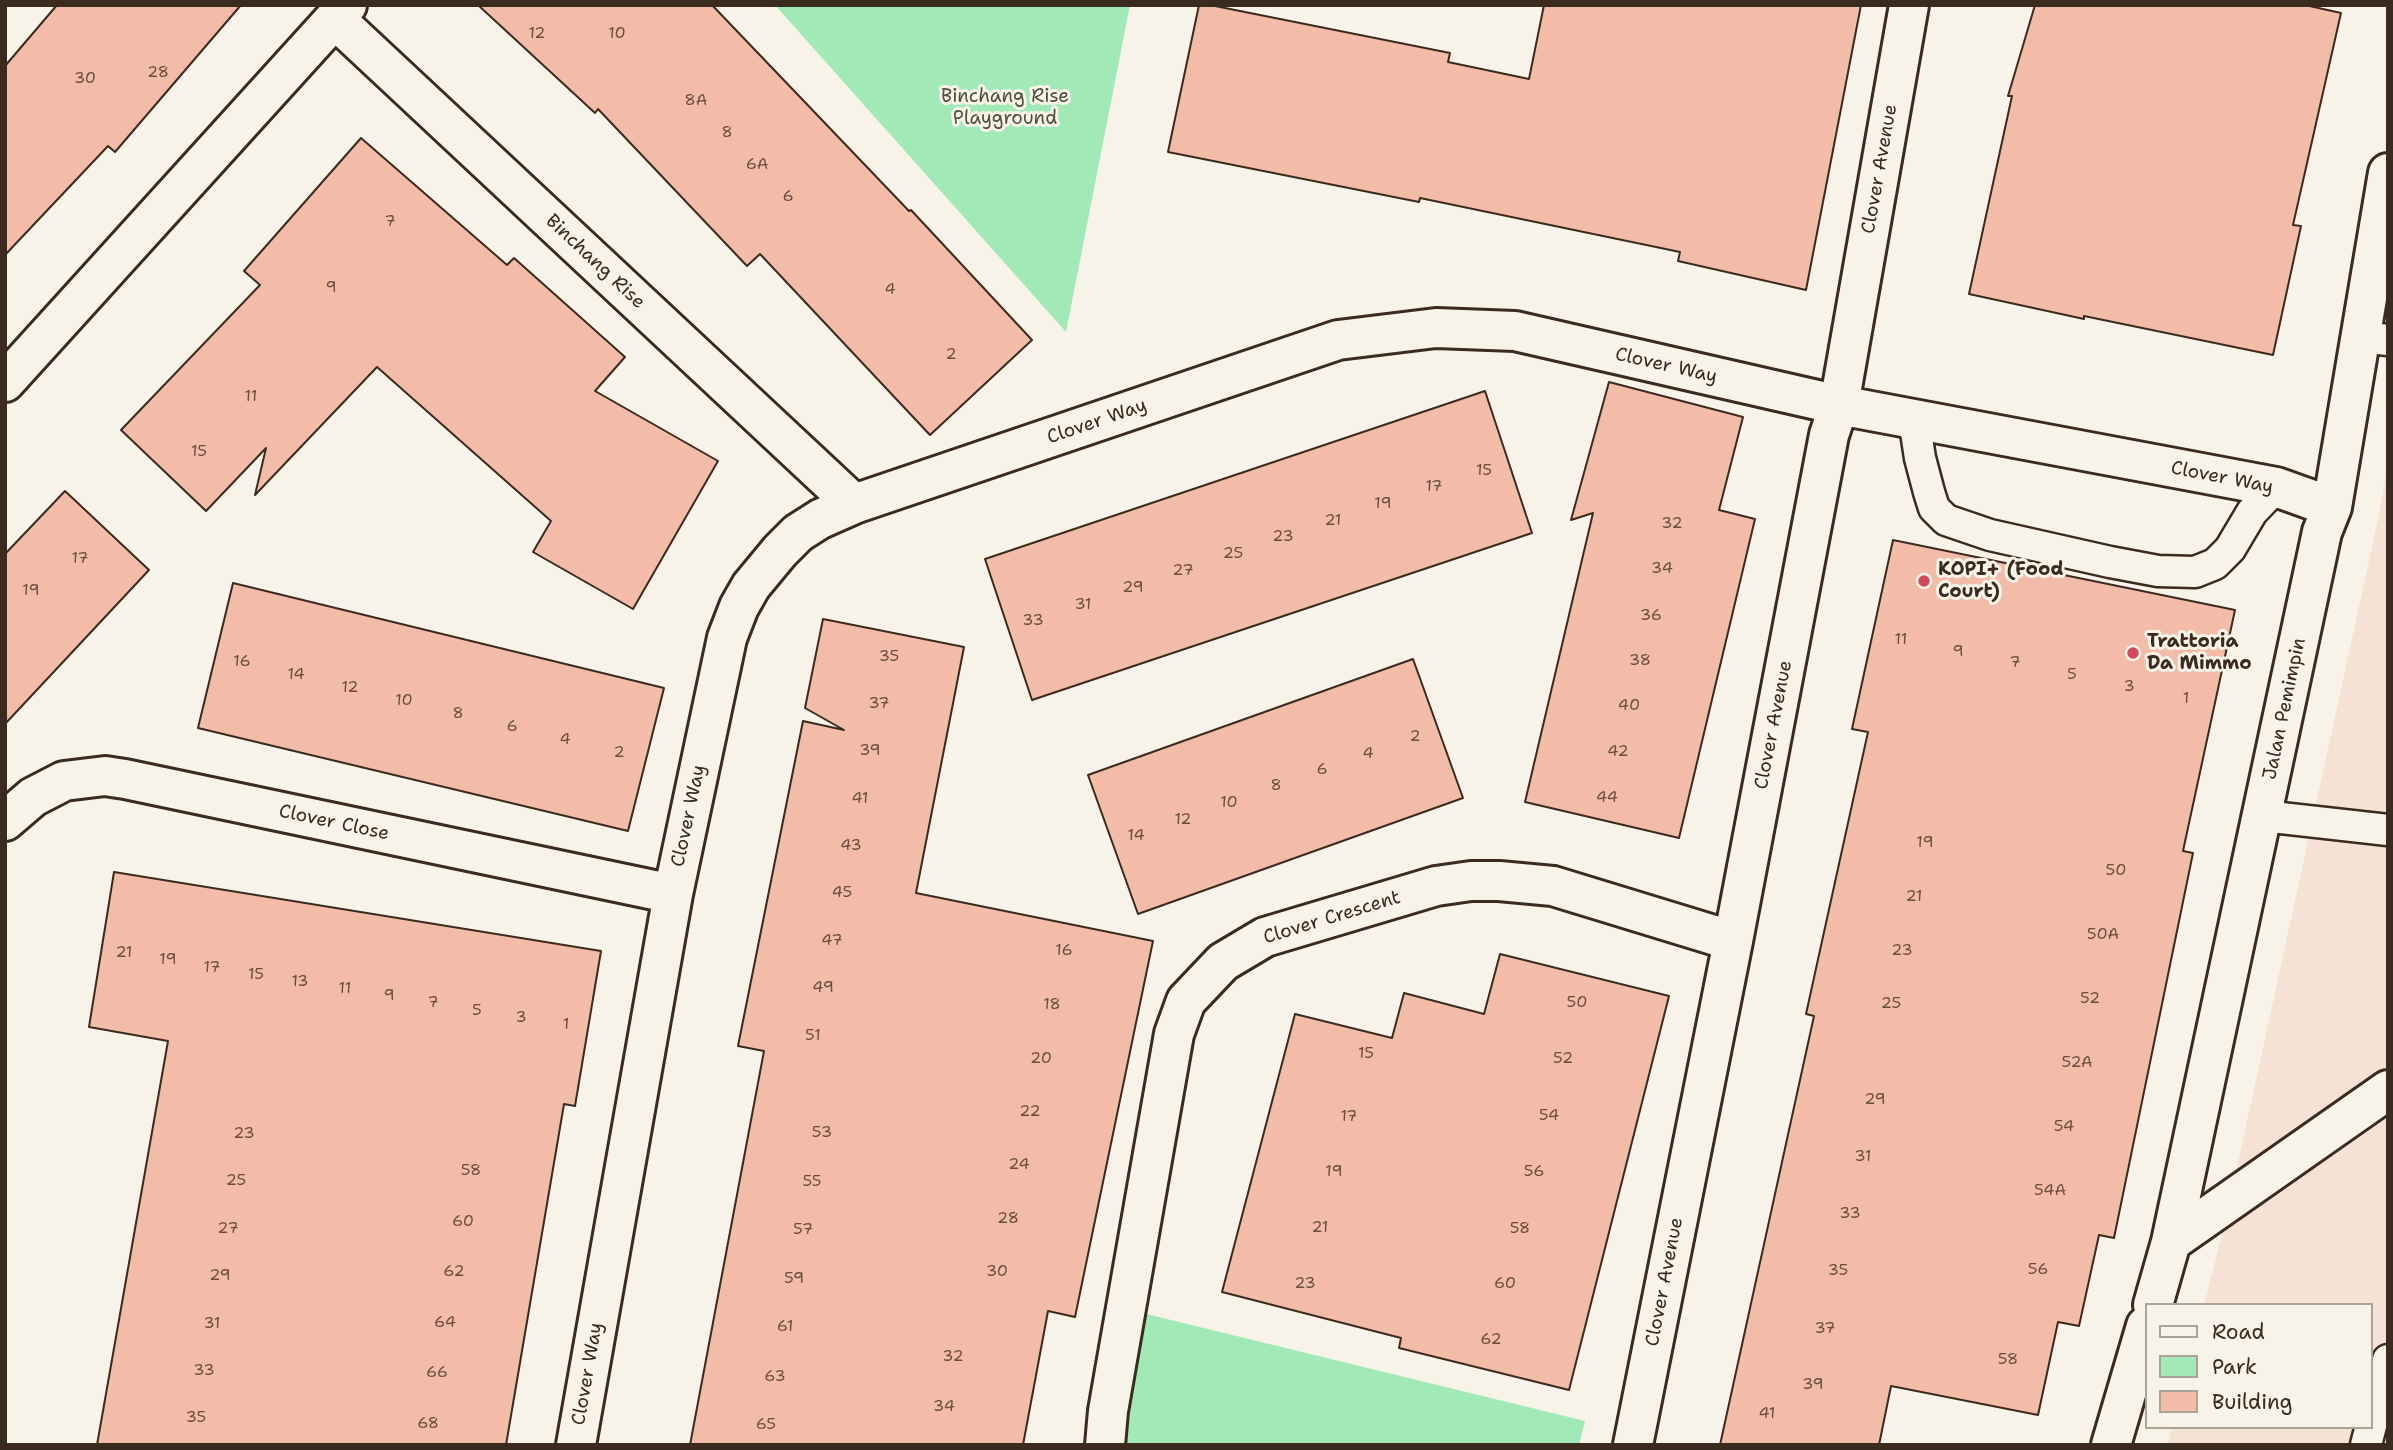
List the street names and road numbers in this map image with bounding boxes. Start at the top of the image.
street label: Clover Avenue [1857,103,1903,235]
street label: Binchang Rise [540,210,650,314]
street label: Clover Way [1613,343,1719,389]
street label: Clover Way [1044,394,1150,450]
street label: Clover Way [2169,457,2275,499]
street label: Jalan Pemimpin [2259,636,2311,782]
street label: Clover Avenue [1750,659,1798,791]
street label: Clover Way [667,763,711,869]
street label: Clover Close [277,800,391,846]
street label: Clover Crescent [1261,886,1403,950]
street label: Clover Avenue [1641,1216,1689,1348]
street label: Clover Way [568,1321,608,1427]

